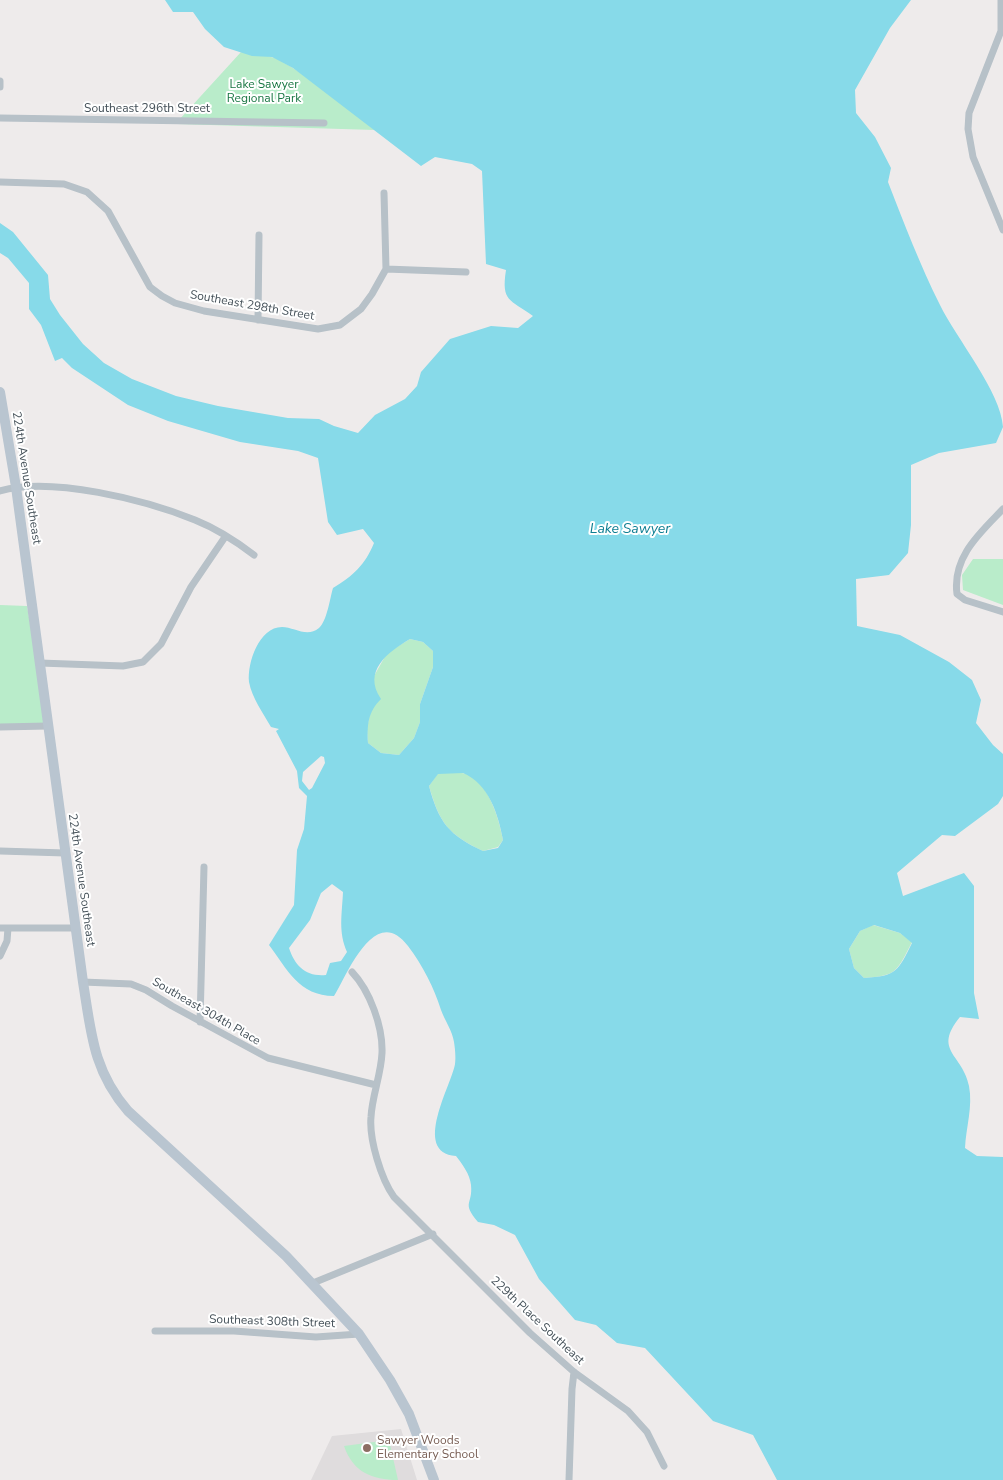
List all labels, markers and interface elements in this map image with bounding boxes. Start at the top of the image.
park label: Lake Sawyer Regional Park [227,78,301,106]
street label: Southeast 296th Street [84,102,210,116]
street label: Southeast 298th Street [189,288,315,324]
street label: 224th Avenue Southeast [8,411,44,545]
water label: Lake Sawyer [590,522,670,538]
street label: 224th Avenue Southeast [65,813,97,947]
street label: Southeast 304th Place [149,975,263,1049]
street label: 229th Place Southeast [487,1274,587,1368]
street label: Southeast 308th Street [209,1313,335,1331]
place label: Sawyer Woods Elementary School [377,1434,478,1462]
marker: Sawyer Woods Elementary School [361,1442,373,1454]

